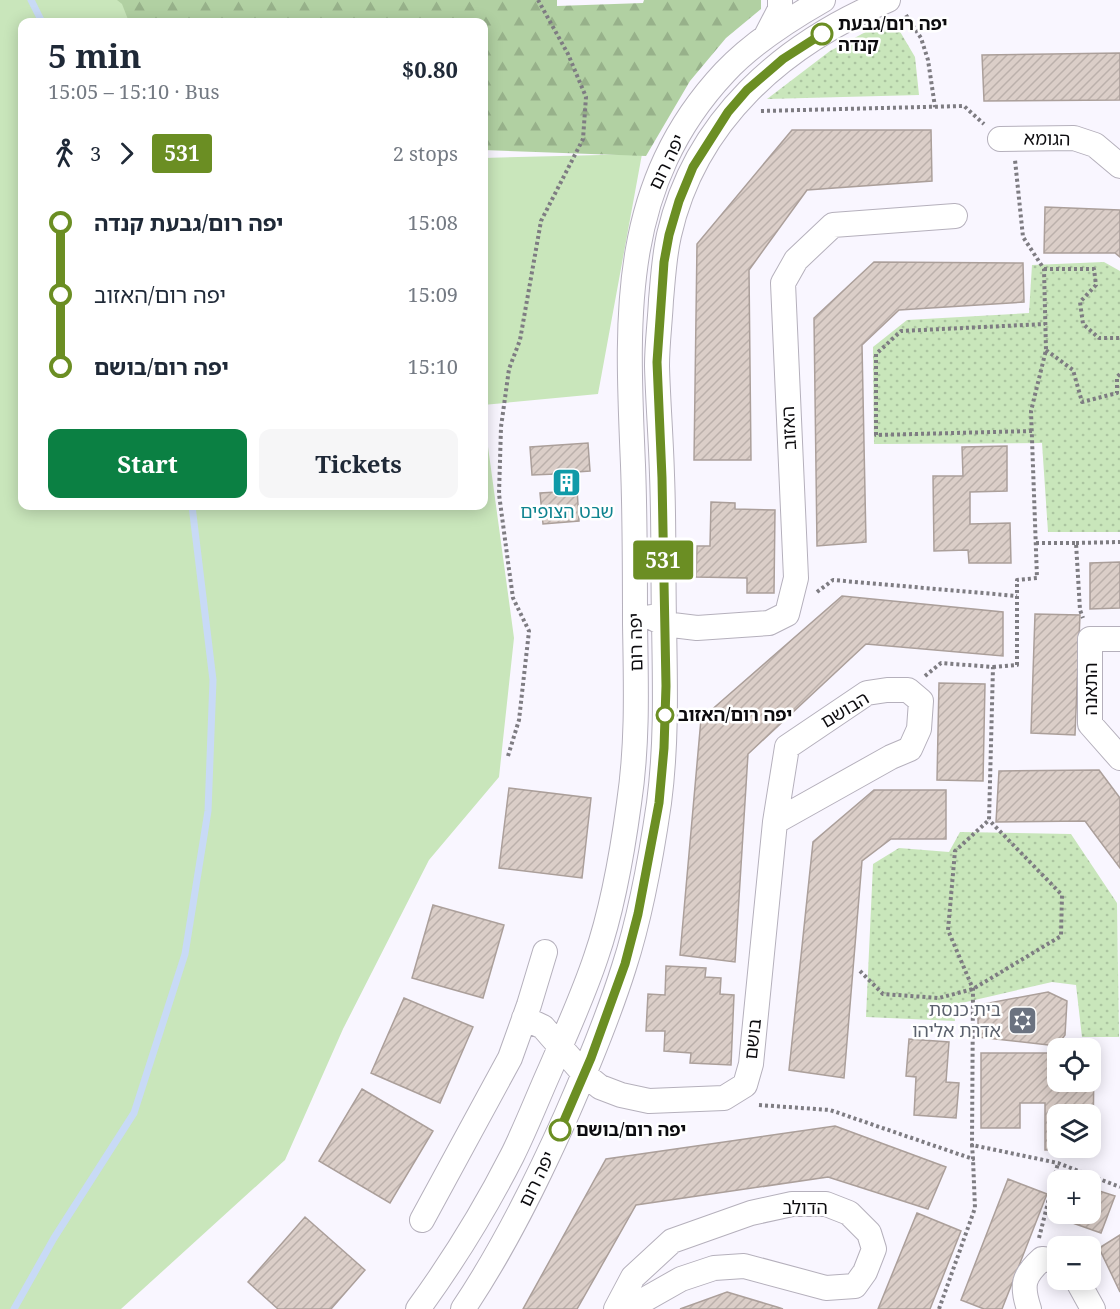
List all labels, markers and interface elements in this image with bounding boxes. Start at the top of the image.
place label: יפה רום/גבעת קנדה [838,11,947,56]
marker: יפה רום/גבעת קנדה [811,23,833,45]
text: 5 min [48,33,141,78]
text: $0.80 [402,54,458,84]
text: 15:05 – 15:10 · Bus [48,78,219,105]
street label: הגומא [1023,126,1071,150]
street label: יפה רום [642,130,690,193]
icon: walk [48,137,81,170]
icon: forward [110,137,143,170]
text: 531 [164,139,200,167]
text: 3 [90,140,101,167]
text: 2 stops [393,140,458,167]
text: יפה רום/גבעת קנדה [94,207,283,237]
text: 15:08 [408,209,458,236]
text: יפה רום/האזוב [94,279,226,309]
text: 15:09 [408,281,458,308]
text: יפה רום/בושם [94,351,229,381]
text: 15:10 [408,353,458,380]
street label: האזוב [775,405,801,451]
button: Start [48,429,247,498]
button: Tickets [259,429,458,498]
building icon: שבט הצופים [551,467,583,499]
place label: שבט הצופים [520,499,614,523]
line badge: 531 [628,540,698,580]
text: 531 [645,546,681,574]
street label: יפה רום [622,612,648,672]
street label: התאנה [1078,662,1102,716]
street label: הבושם [816,685,873,733]
place label: יפה רום/האזוב [678,702,792,726]
marker: יפה רום/האזוב [656,706,674,724]
place label: בית כנסת אדרת אליהו [912,997,1001,1042]
synagogue icon: בית כנסת אדרת אליהו [1006,1004,1038,1036]
street label: בושם [738,1017,766,1061]
map controls [1047,1038,1101,1290]
button: locate [1047,1038,1101,1092]
button: layers [1047,1104,1101,1158]
place label: יפה רום/בושם [576,1117,686,1141]
marker: יפה רום/בושם [549,1119,571,1141]
street label: יפה רום [512,1147,560,1210]
button: + [1047,1170,1101,1224]
street label: הדולב [782,1195,828,1219]
button: − [1047,1236,1101,1290]

